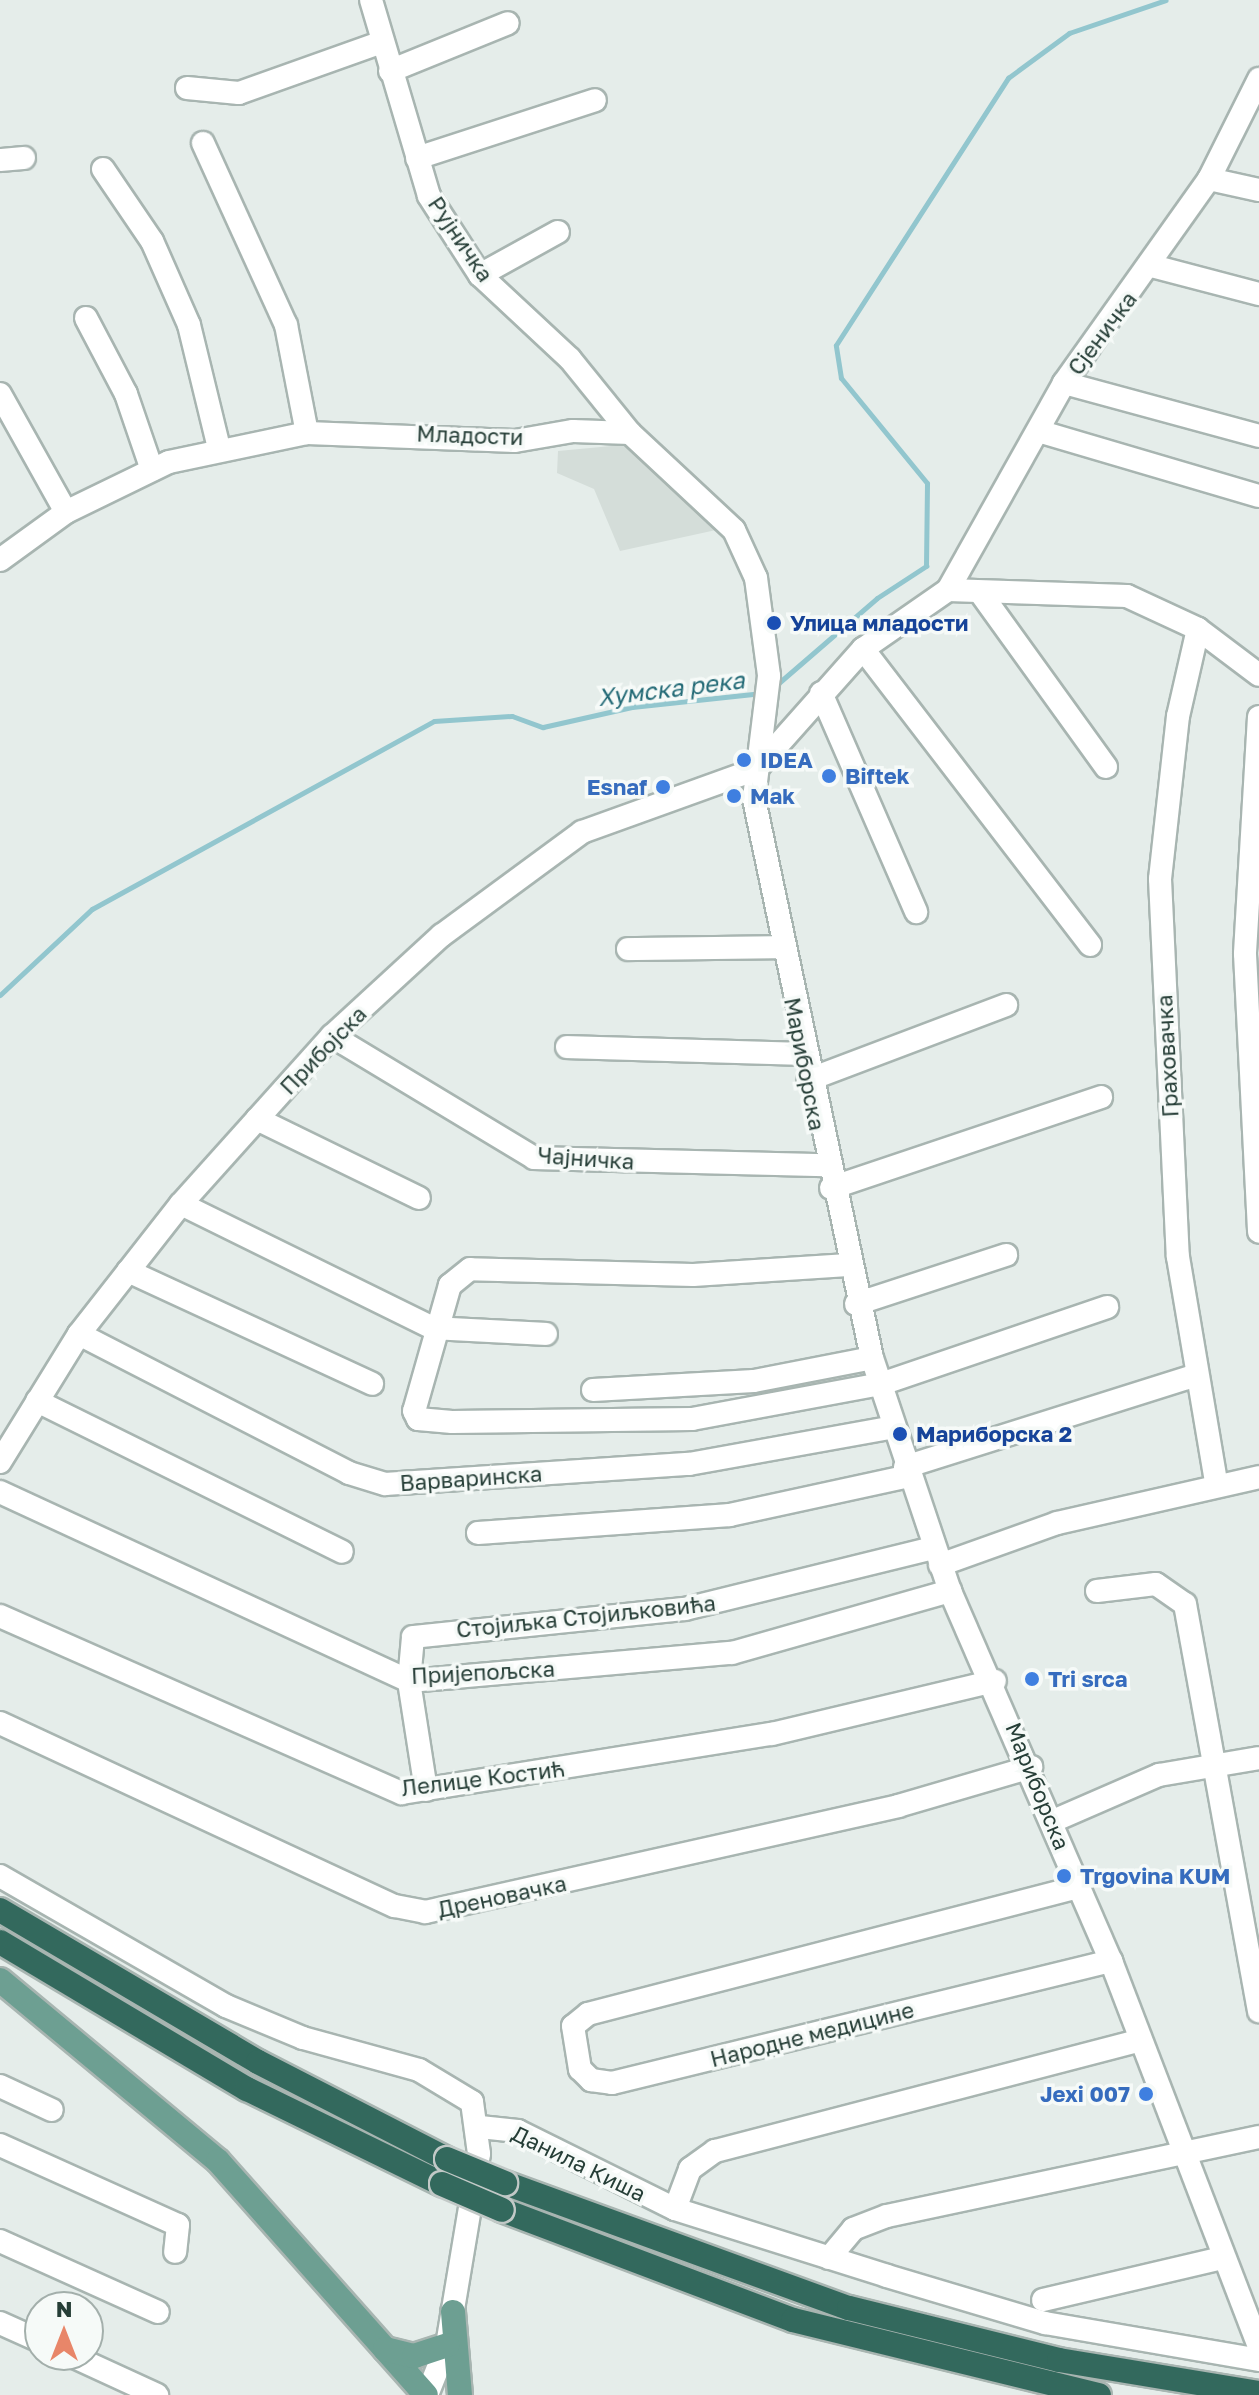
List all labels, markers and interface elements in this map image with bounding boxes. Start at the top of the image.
street label: Рујничка [423,191,499,287]
street label: Сјеничка [1062,286,1142,380]
street label: Младости [416,420,524,450]
place label: Улица младости [790,610,968,636]
marker: Улица младости [765,614,783,632]
water label: Хумска река [596,665,746,711]
place label: IDEA [760,747,813,773]
marker: IDEA [735,751,753,769]
place label: Biftek [845,763,910,789]
marker: Biftek [820,767,838,785]
place label: Esnaf [587,774,647,800]
marker: Esnaf [654,778,672,796]
place label: Mak [750,783,795,809]
marker: Mak [725,787,743,805]
street label: Граховачка [1151,994,1183,1118]
street label: Мариборска [779,995,831,1133]
street label: Прибојска [274,1000,372,1100]
street label: Чајничка [537,1141,635,1175]
place label: Мариборска 2 [916,1421,1072,1447]
marker: Мариборска 2 [891,1425,909,1443]
street label: Варваринска [399,1460,543,1496]
street label: Стојиљка Стојиљковића [455,1589,717,1643]
street label: Пријепољска [410,1655,556,1689]
place label: Tri srca [1048,1666,1128,1692]
marker: Tri srca [1023,1670,1041,1688]
street label: Мариборска [1000,1718,1076,1854]
street label: Лелице Костић [400,1755,566,1801]
place label: Trgovina KUM [1080,1863,1230,1889]
marker: Trgovina KUM [1055,1867,1073,1885]
street label: Дреновачка [435,1869,569,1923]
street label: Народне медицине [707,1996,917,2072]
place label: Jexi 007 [1040,2081,1130,2107]
marker: Jexi 007 [1137,2085,1155,2103]
street label: Данила Киша [508,2119,650,2207]
north arrow [24,2291,104,2371]
text: N [56,2295,72,2322]

